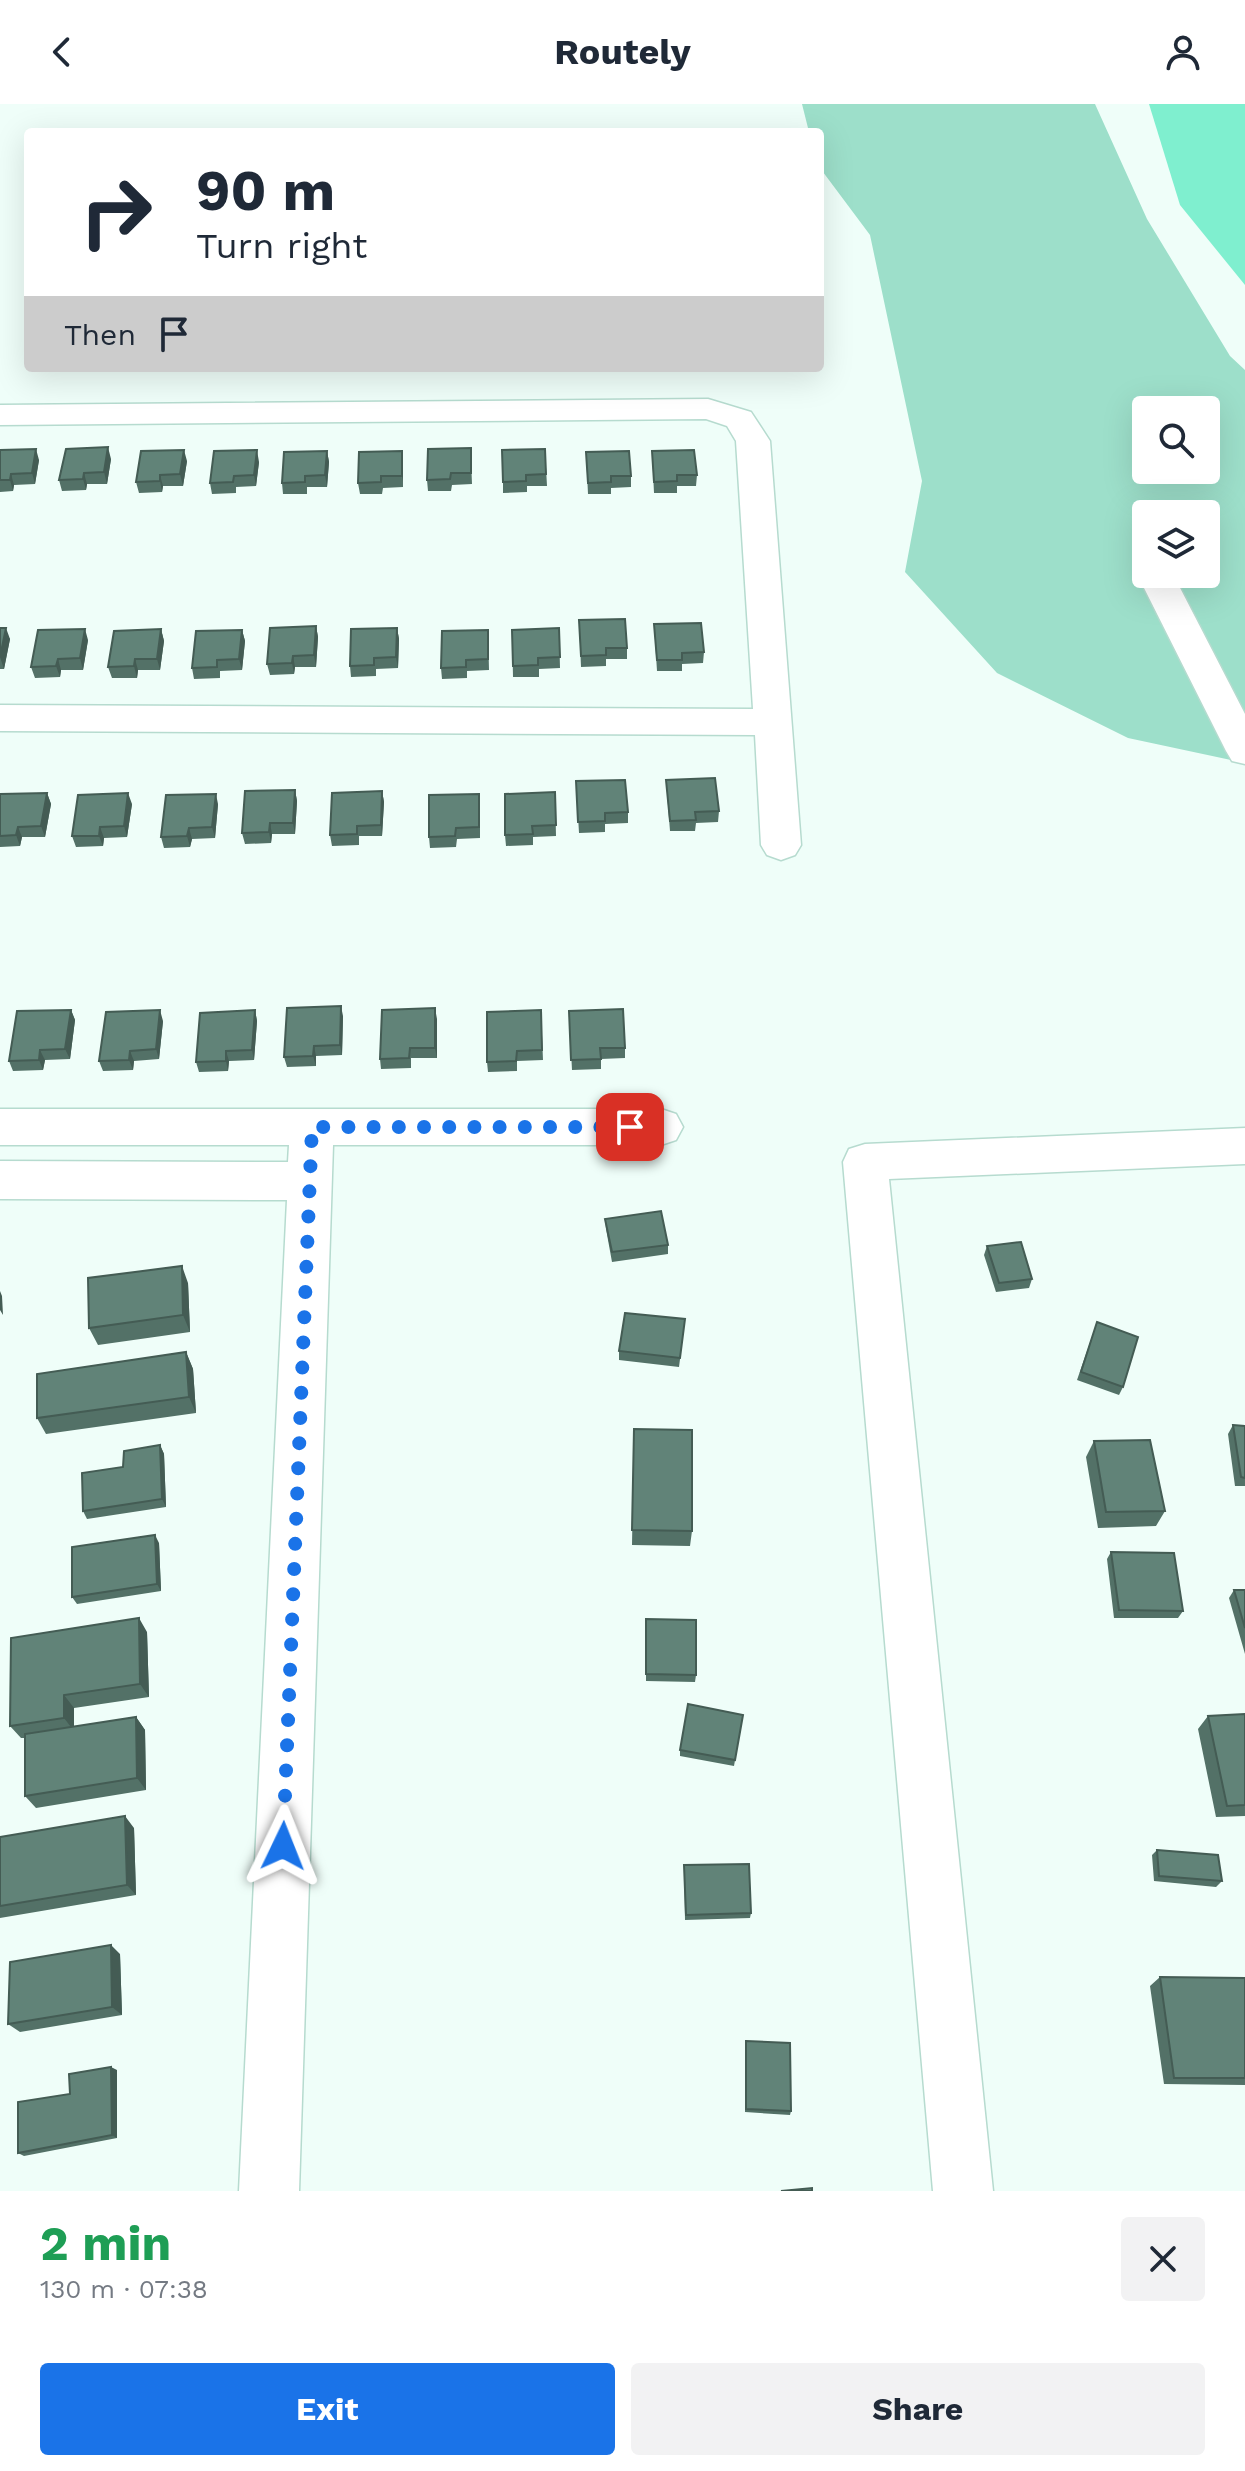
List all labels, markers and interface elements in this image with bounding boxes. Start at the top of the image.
icon: back [40,30,84,74]
icon: person [1161,30,1205,74]
text: Routely [554,31,691,73]
text: 90 m [196,158,335,224]
icon: right [64,160,168,264]
text: Turn right [196,225,367,267]
icon: arrive [152,312,196,356]
text: Then [64,317,136,352]
map controls [1132,396,1220,588]
button: search [1132,396,1220,484]
button: layers [1132,500,1220,588]
pin [596,1093,664,1161]
icon: arrive [608,1105,652,1149]
position arrow [241,1804,325,1888]
text: 2 min [40,2215,171,2272]
button: close [1121,2217,1205,2301]
text: 130 m · 07:38 [40,2274,208,2304]
button: Exit [40,2363,615,2455]
button: Share [631,2363,1205,2455]

